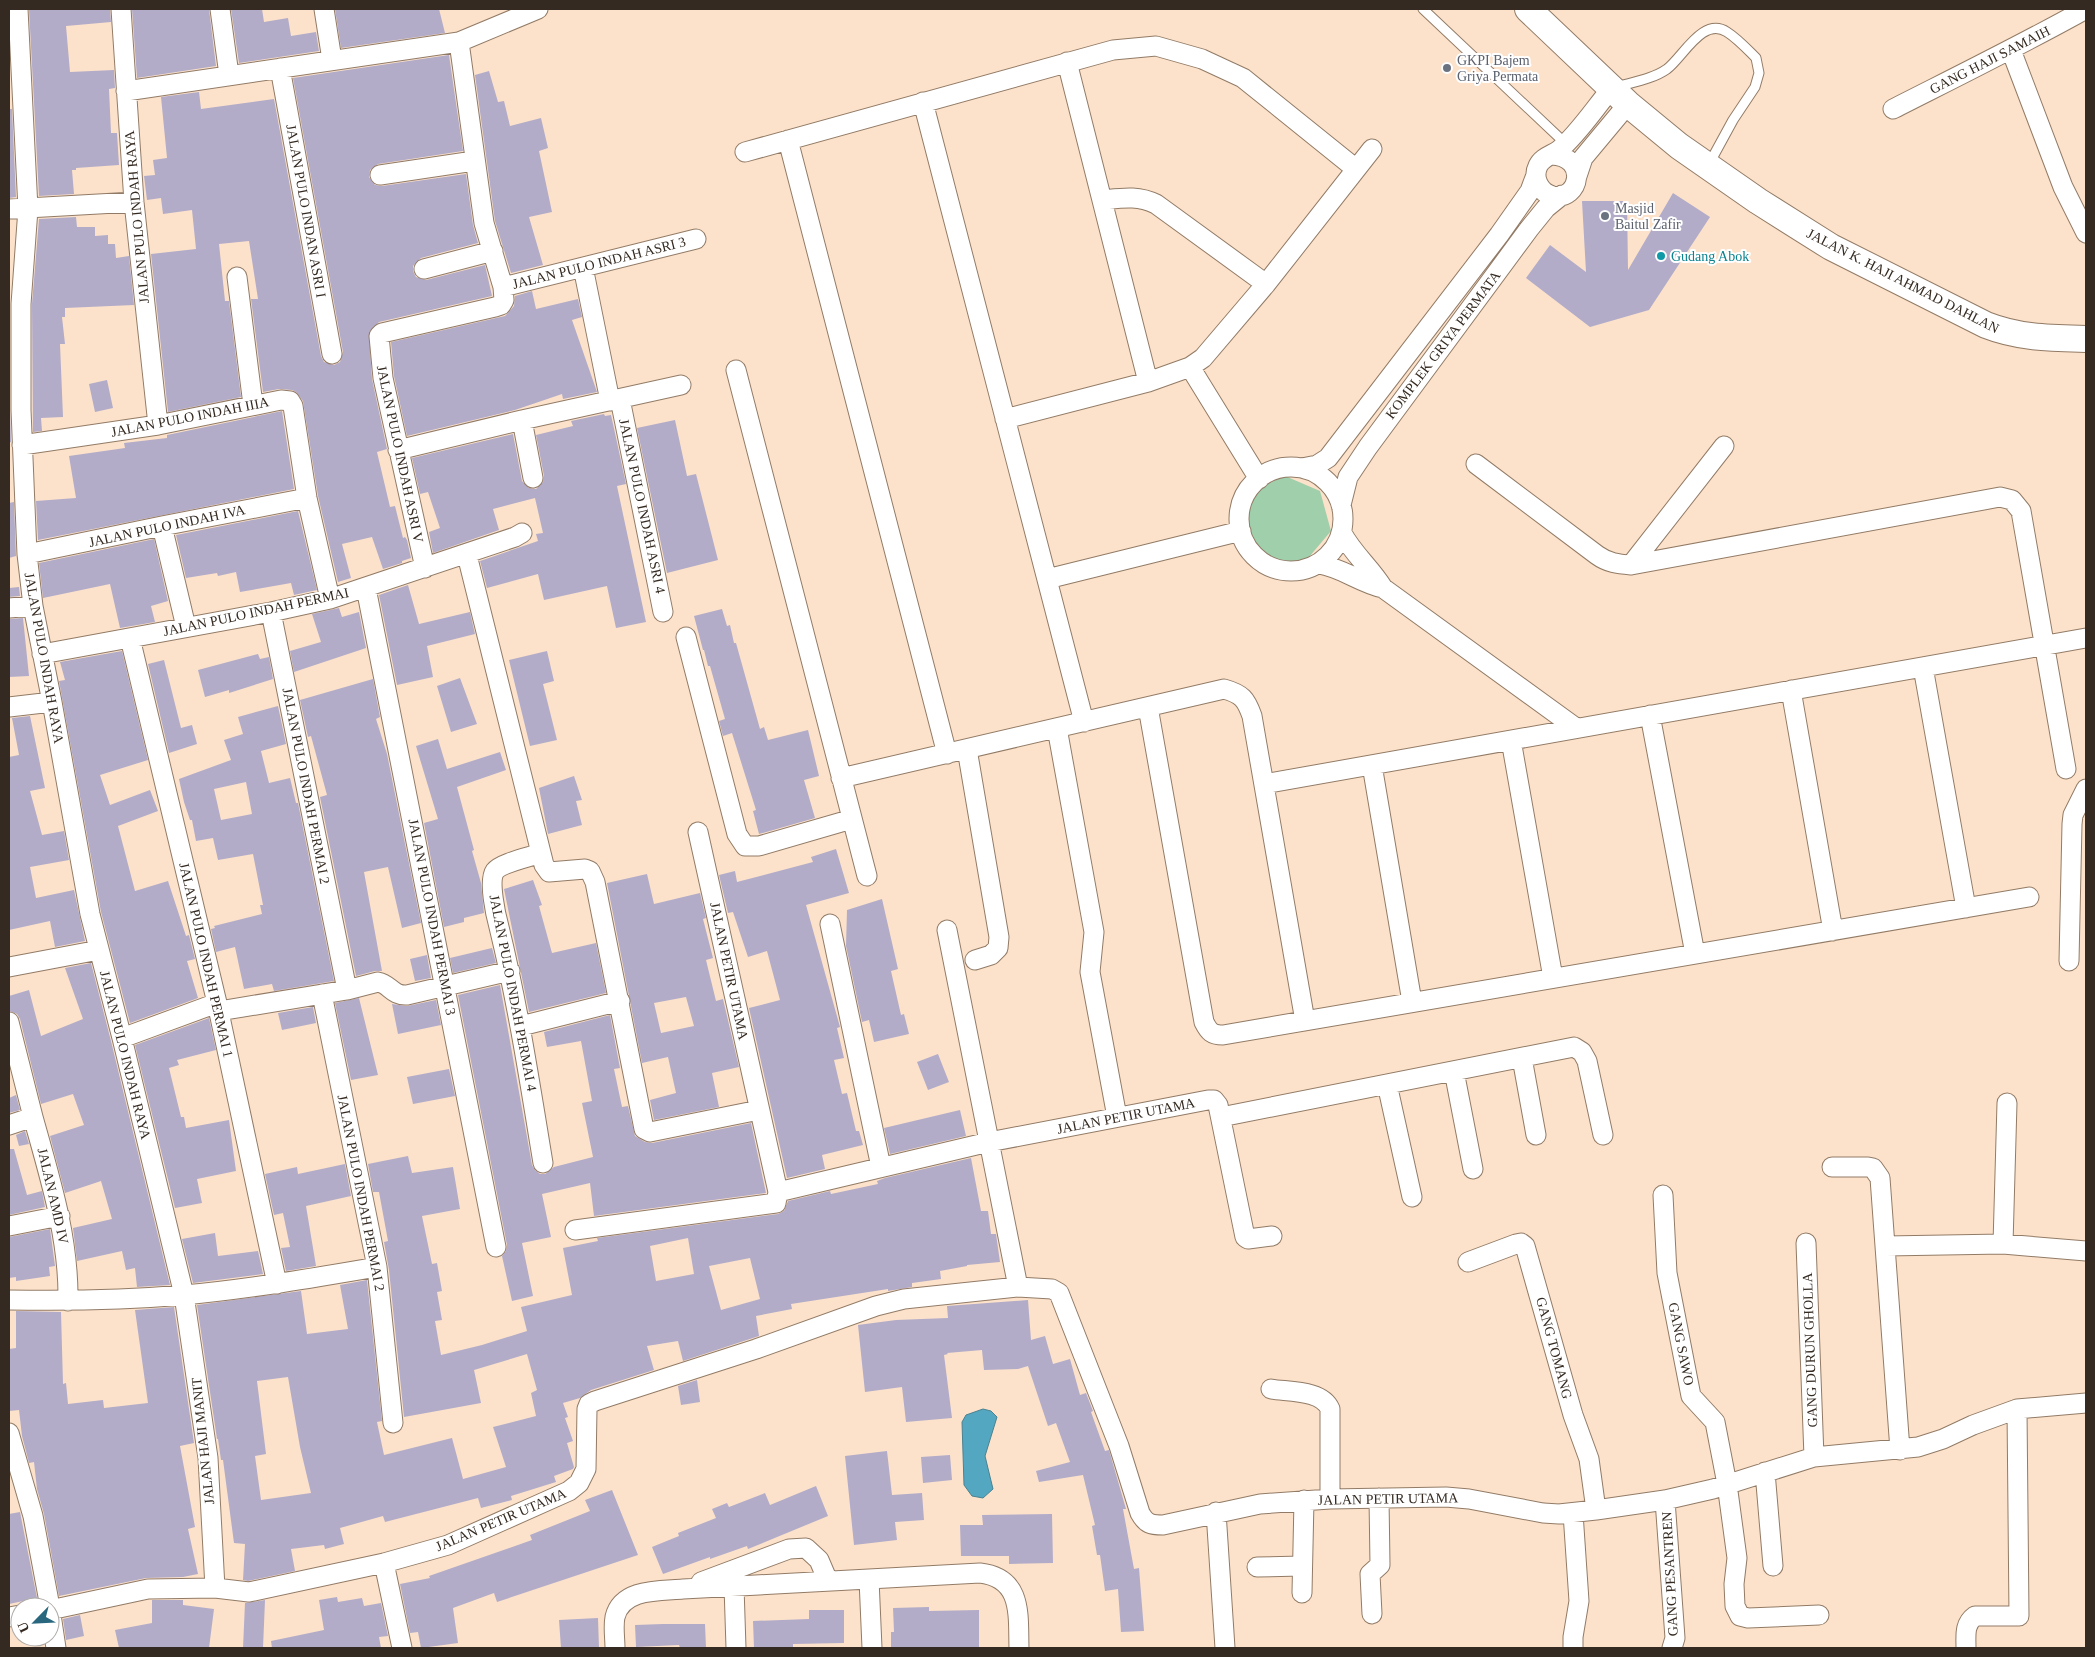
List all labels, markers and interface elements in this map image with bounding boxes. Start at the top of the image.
street label: GANG HAJI SAMAIH [1927,23,2053,97]
place label: GKPI Bajem Griya Permata [1457,53,1539,84]
marker: GKPI Bajem Griya Permata [1441,62,1453,74]
street label: JALAN PULO INDAN ASRI I [283,123,329,299]
street label: JALAN PULO INDAH RAYA [122,129,152,304]
place label: Masjid Baitul Zafir [1615,201,1681,232]
marker: Masjid Baitul Zafir [1599,210,1611,222]
street label: JALAN K. HAJI AHMAD DAHLAN [1804,226,2002,336]
street label: JALAN PULO INDAH ASRI 3 [511,234,687,292]
place label: Gudang Abok [1671,249,1749,264]
marker: Gudang Abok [1655,250,1667,262]
street label: KOMPLEK GRIYA PERMATA [1383,268,1504,422]
street label: JALAN PULO INDAH ASRI V [374,364,426,544]
street label: JALAN PULO INDAH IIIA [110,394,271,440]
street label: JALAN PULO INDAH ASRI 4 [616,417,668,595]
street label: JALAN PULO INDAH IVA [87,502,247,550]
street label: JALAN PULO INDAH RAYA [22,571,67,746]
street label: JALAN PULO INDAH PERMAI [162,585,351,639]
street label: JALAN PULO INDAH PERMAI 2 [280,686,332,886]
street label: JALAN PULO INDAH PERMAI 3 [406,817,458,1017]
street label: JALAN PULO INDAH PERMAI 1 [176,861,236,1059]
street label: JALAN PULO INDAH PERMAI 4 [487,893,539,1093]
street label: JALAN PETIR UTAMA [707,901,751,1042]
street label: JALAN PULO INDAH RAYA [97,969,153,1142]
street label: JALAN PULO INDAH PERMAI 2 [335,1093,387,1293]
street label: JALAN PETIR UTAMA [1056,1095,1197,1137]
street label: JALAN AMD IV [35,1147,71,1245]
street label: GANG DURUN GHOLLA [1800,1272,1820,1428]
street label: GANG TOMANG [1533,1295,1575,1401]
street label: GANG SAWO [1666,1301,1696,1387]
street label: JALAN HAJI MANIT [189,1376,217,1505]
street label: JALAN PETIR UTAMA [433,1485,569,1554]
street label: JALAN PETIR UTAMA [1318,1490,1459,1508]
street label: GANG PESANTREN [1659,1511,1681,1637]
north arrow [10,1597,60,1647]
text: U [15,1619,32,1635]

